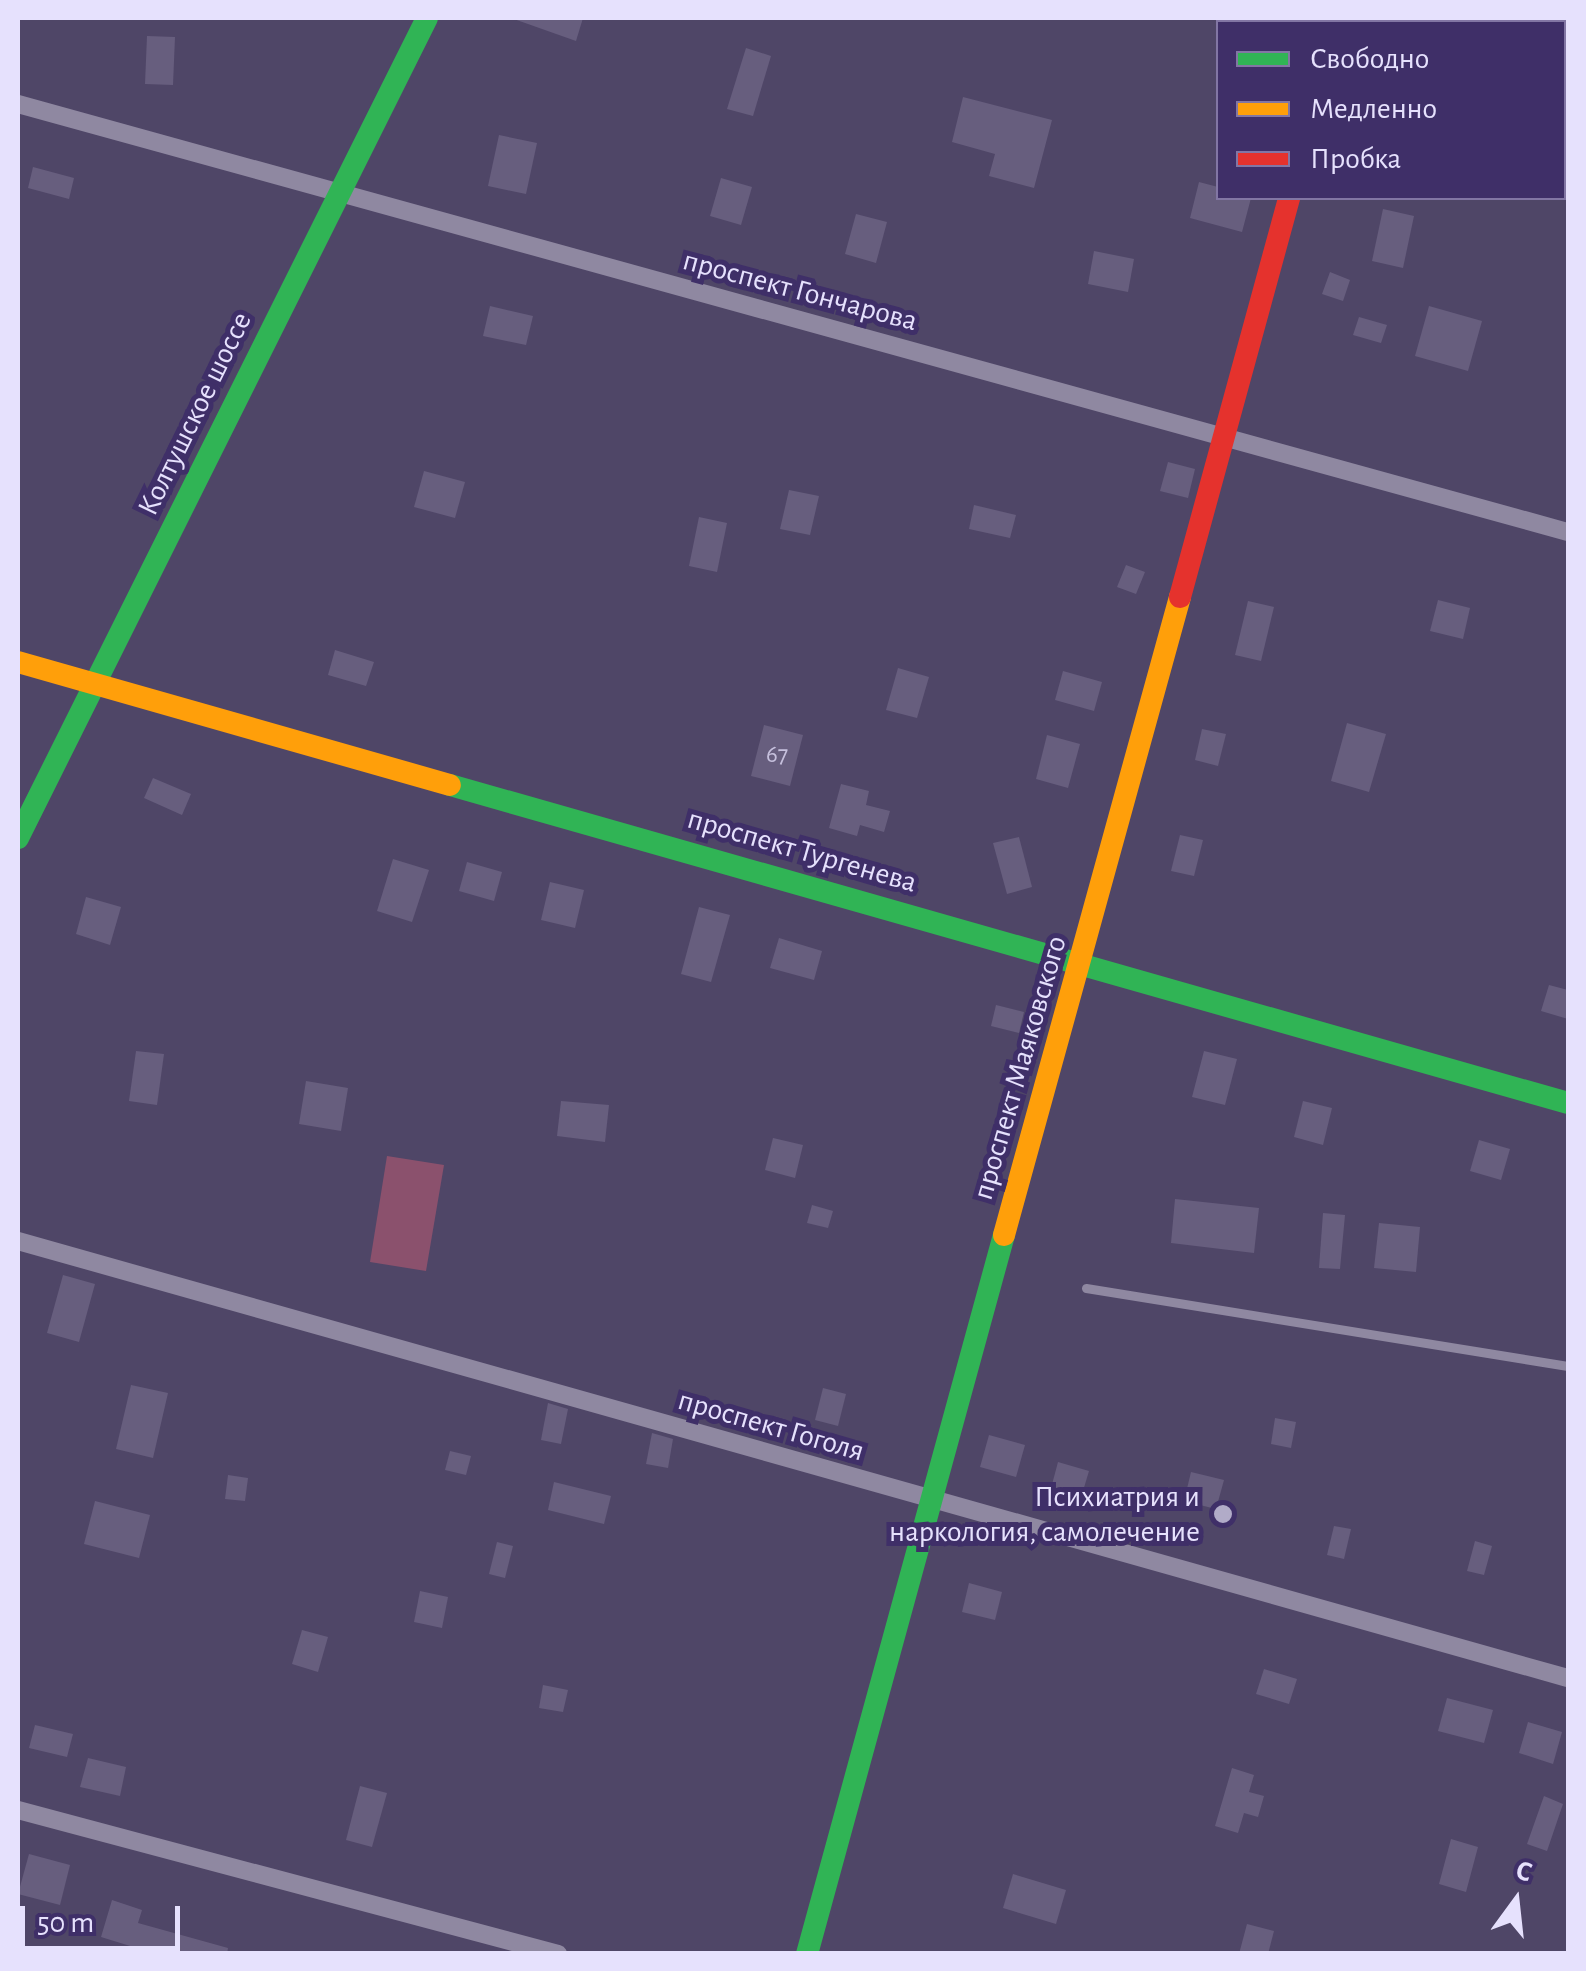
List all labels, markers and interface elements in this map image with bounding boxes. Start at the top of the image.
legend [1216,20,1566,200]
text: Свободно [1310,44,1429,74]
text: Медленно [1310,94,1437,124]
text: Пробка [1310,144,1401,174]
street label: проспект Гончарова [679,242,921,340]
street label: Колтушское шоссе [130,306,260,522]
house number: 67 [766,740,788,770]
street label: проспект Тургенева [683,801,921,901]
street label: проспект Маяковского [965,932,1075,1204]
street label: проспект Гоголя [674,1382,868,1470]
place label: Психиатрия и наркология, самолечение [889,1479,1200,1550]
marker: Психиатрия и наркология, самолечение [1210,1501,1236,1527]
north arrow [1466,1851,1566,1951]
text: С [1513,1856,1535,1888]
scale bar [25,1886,185,1948]
text: 50 m [37,1908,94,1938]

